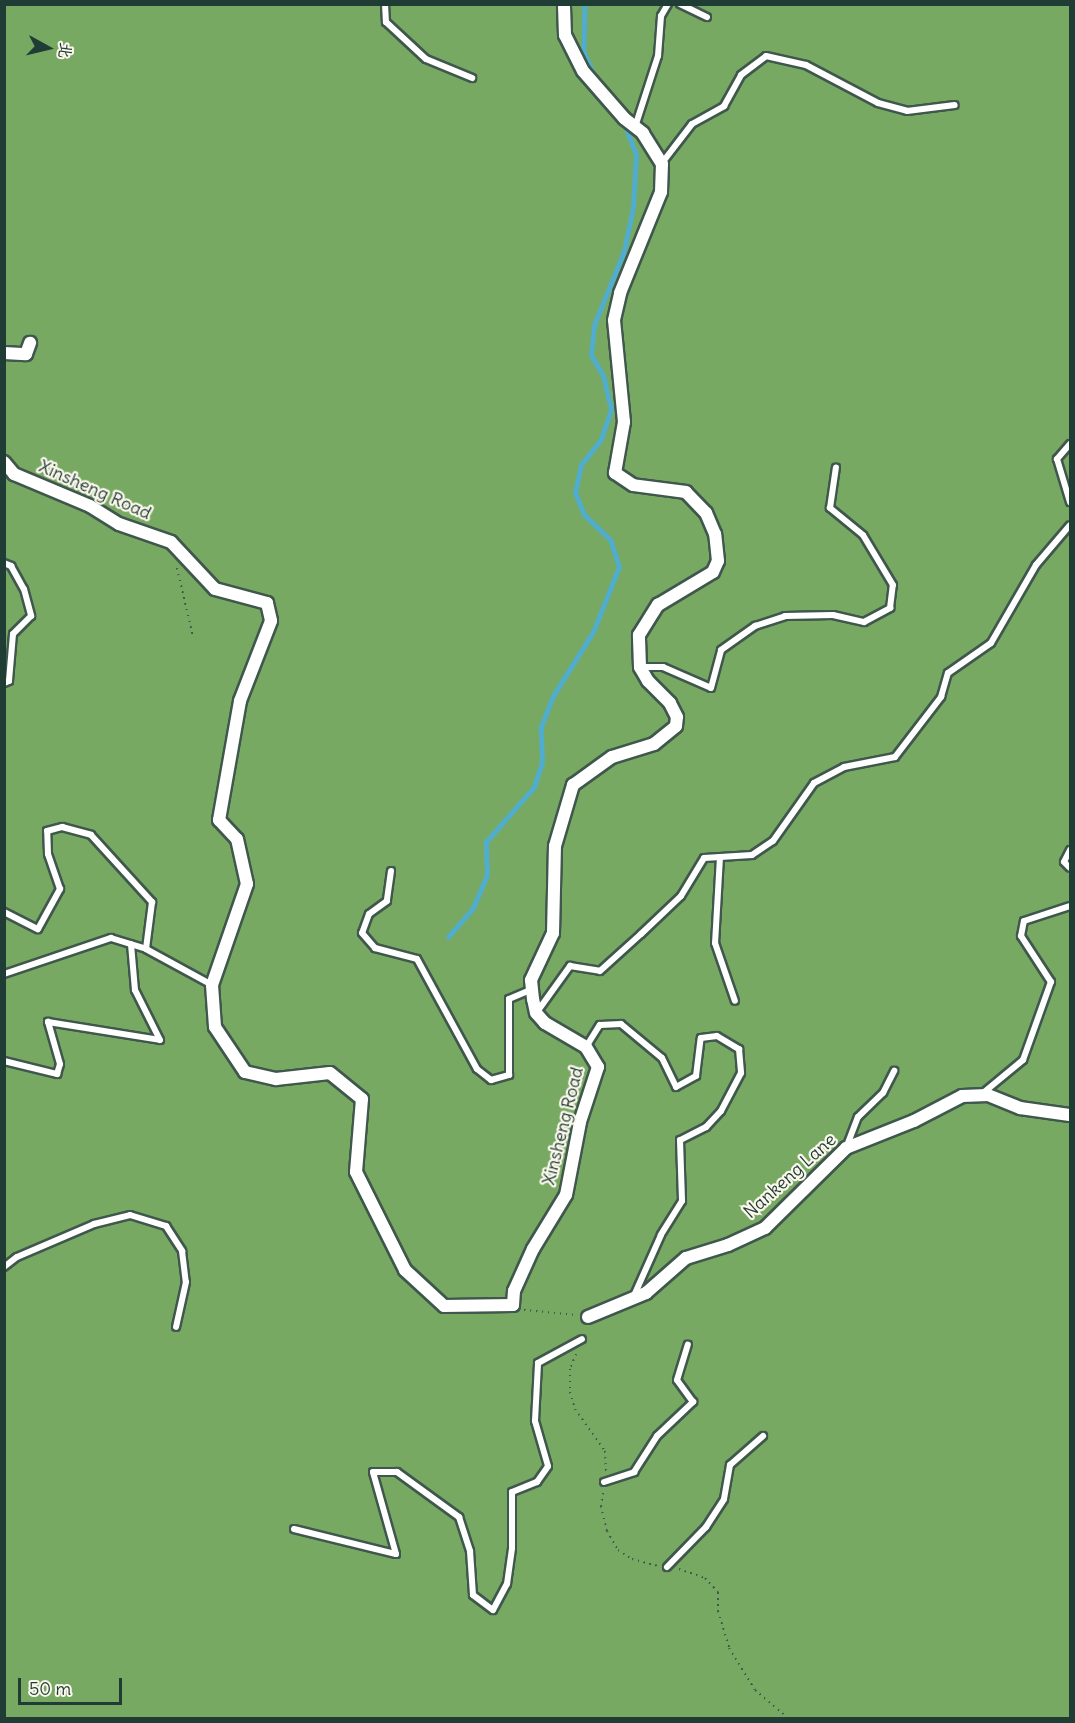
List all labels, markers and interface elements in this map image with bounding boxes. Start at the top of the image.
north arrow [18,18,78,78]
text: 北 [55,41,77,60]
street label: Xinsheng Road [35,456,155,524]
street label: Xinsheng Road [538,1065,588,1187]
street label: Nankeng Lane [739,1129,841,1223]
scale bar [21,1666,124,1704]
text: 50 m [29,1677,71,1700]

